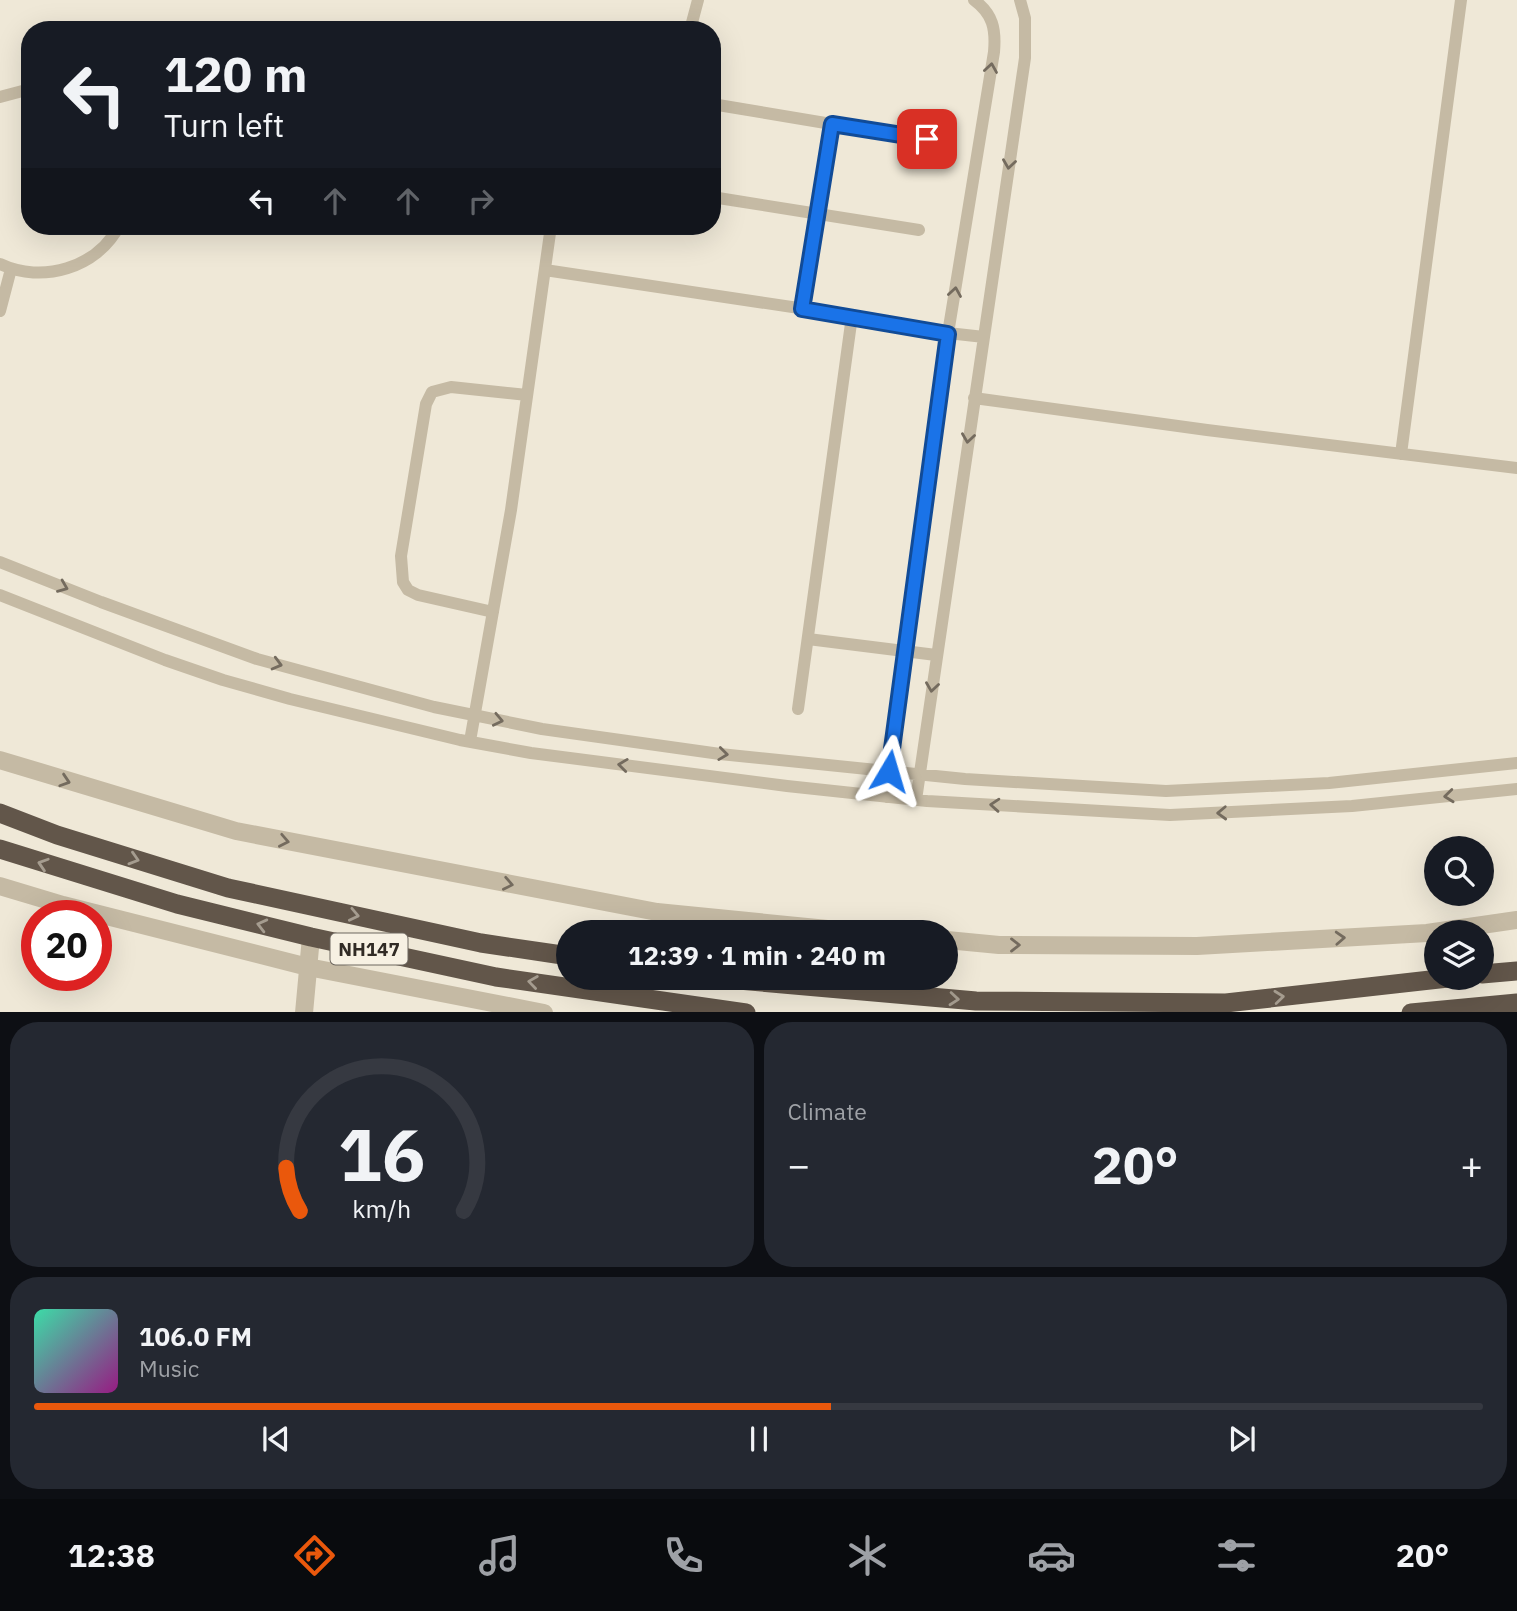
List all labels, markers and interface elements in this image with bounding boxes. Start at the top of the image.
text: 120 m [164,42,308,105]
icon: left [49,49,140,140]
one-way arrow [983,62,998,74]
text: Turn left [164,104,284,146]
pin [897,109,957,169]
icon: arrive [908,120,946,158]
one-way arrow [1002,158,1017,170]
icon: left [243,182,281,220]
icon: ahead [316,182,354,220]
icon: ahead [389,182,427,220]
icon: right [462,182,500,220]
one-way arrow [947,286,962,298]
one-way arrow [961,432,976,444]
one-way arrow [57,579,69,593]
one-way arrow [271,656,283,670]
one-way arrow [924,681,939,693]
one-way arrow [492,711,504,726]
position arrow [852,734,926,808]
one-way arrow [717,747,728,762]
one-way arrow [617,757,629,772]
one-way arrow [58,773,71,787]
one-way arrow [1443,788,1454,803]
one-way arrow [989,798,1000,813]
one-way arrow [1217,806,1228,821]
one-way arrow [278,832,290,847]
map controls [1424,836,1494,990]
button: search [1424,836,1494,906]
one-way arrow [128,850,140,865]
one-way arrow [37,857,49,872]
one-way arrow [502,875,514,890]
speed limit sign: 20 [21,900,112,991]
one-way arrow [348,907,360,922]
one-way arrow [256,919,268,933]
button: layers [1424,920,1494,990]
one-way arrow [1335,931,1346,946]
road number: NH147 [330,934,408,965]
one-way arrow [1010,937,1021,953]
text: 12:39 · 1 min · 240 m [628,938,886,972]
one-way arrow [527,975,538,990]
one-way arrow [1274,990,1285,1005]
one-way arrow [949,991,960,1006]
text: Climate [788,1096,867,1126]
text: 16 [338,1106,425,1201]
text: 20° [1092,1131,1179,1198]
text: − [788,1140,810,1189]
text: + [1460,1140,1483,1189]
text: km/h [352,1191,411,1224]
text: 106.0 FM [139,1319,252,1353]
text: Music [139,1353,199,1383]
icon: previous [257,1420,295,1458]
icon: pause [740,1420,778,1458]
icon: next [1223,1420,1261,1458]
icon: directions [290,1531,339,1580]
icon: music [475,1531,524,1580]
icon: phone [659,1531,708,1580]
icon: climate [843,1531,892,1580]
icon: car [1027,1531,1076,1580]
icon: filters [1212,1531,1261,1580]
text: 12:38 [68,1534,155,1576]
text: 20° [1396,1534,1449,1576]

